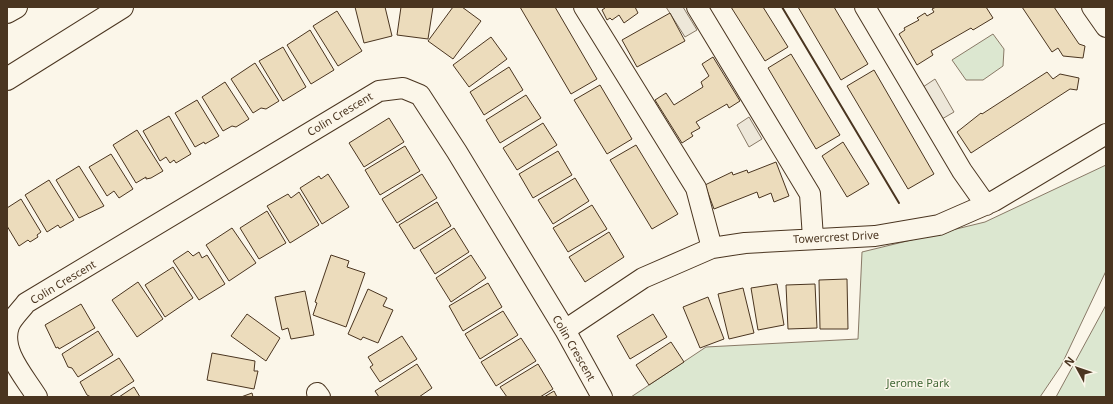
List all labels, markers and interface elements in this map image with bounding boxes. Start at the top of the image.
street label: Colin Crescent [304,88,375,139]
street label: Towercrest Drive [793,227,879,246]
street label: Colin Crescent [27,256,98,307]
street label: Colin Crescent [549,312,599,384]
north arrow [1057,348,1097,388]
text: N [1060,353,1078,370]
park label: Jerome Park [886,375,950,390]

